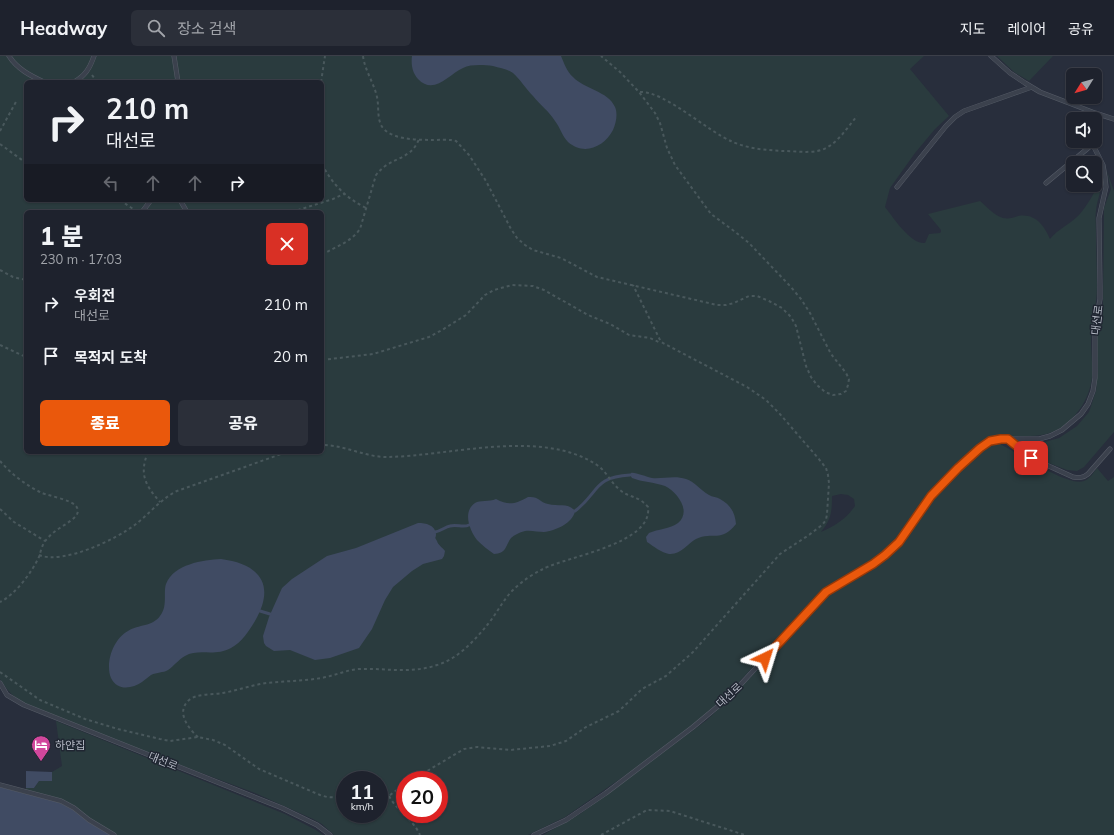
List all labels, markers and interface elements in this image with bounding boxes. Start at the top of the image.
search box [131,10,411,46]
text: Headway [20,16,107,40]
icon: search [145,17,167,39]
text: 장소 검색 [177,19,236,38]
text: 지도 [960,20,986,38]
text: 레이어 [1008,20,1046,38]
text: 공유 [1068,20,1094,38]
north arrow [1066,68,1102,104]
map controls [1066,68,1102,192]
text: 210 m [106,91,189,126]
icon: right [40,96,92,148]
button: sound [1066,112,1102,148]
text: 대선로 [106,129,156,152]
button: search [1066,156,1102,192]
icon: left [100,172,122,194]
icon: ahead [142,172,164,194]
icon: ahead [184,172,206,194]
icon: right [226,172,248,194]
text: 1 분 [40,221,83,251]
button: close [266,223,308,265]
text: 230 m · 17:03 [40,251,122,267]
text: 우회전 [74,286,115,305]
icon: right [40,293,62,315]
text: 210 m [264,295,308,314]
street label: 대선로 [1088,304,1106,336]
text: 대선로 [74,307,110,323]
icon: arrive [40,345,62,367]
text: 20 m [273,347,308,366]
text: 목적지 도착 [74,348,147,367]
button: 종료 [40,400,170,446]
button: 공유 [178,400,308,446]
pin [1014,441,1048,475]
icon: arrive [1020,447,1042,469]
position arrow [744,637,786,679]
street label: 대선로 [713,680,745,710]
hotel icon: 하얀집 [30,734,52,762]
place label: 하얀집 [55,738,85,752]
street label: 대선로 [146,749,180,773]
speed limit sign: 20 [396,771,448,823]
text: 11 [350,779,374,804]
text: km/h [351,800,373,813]

